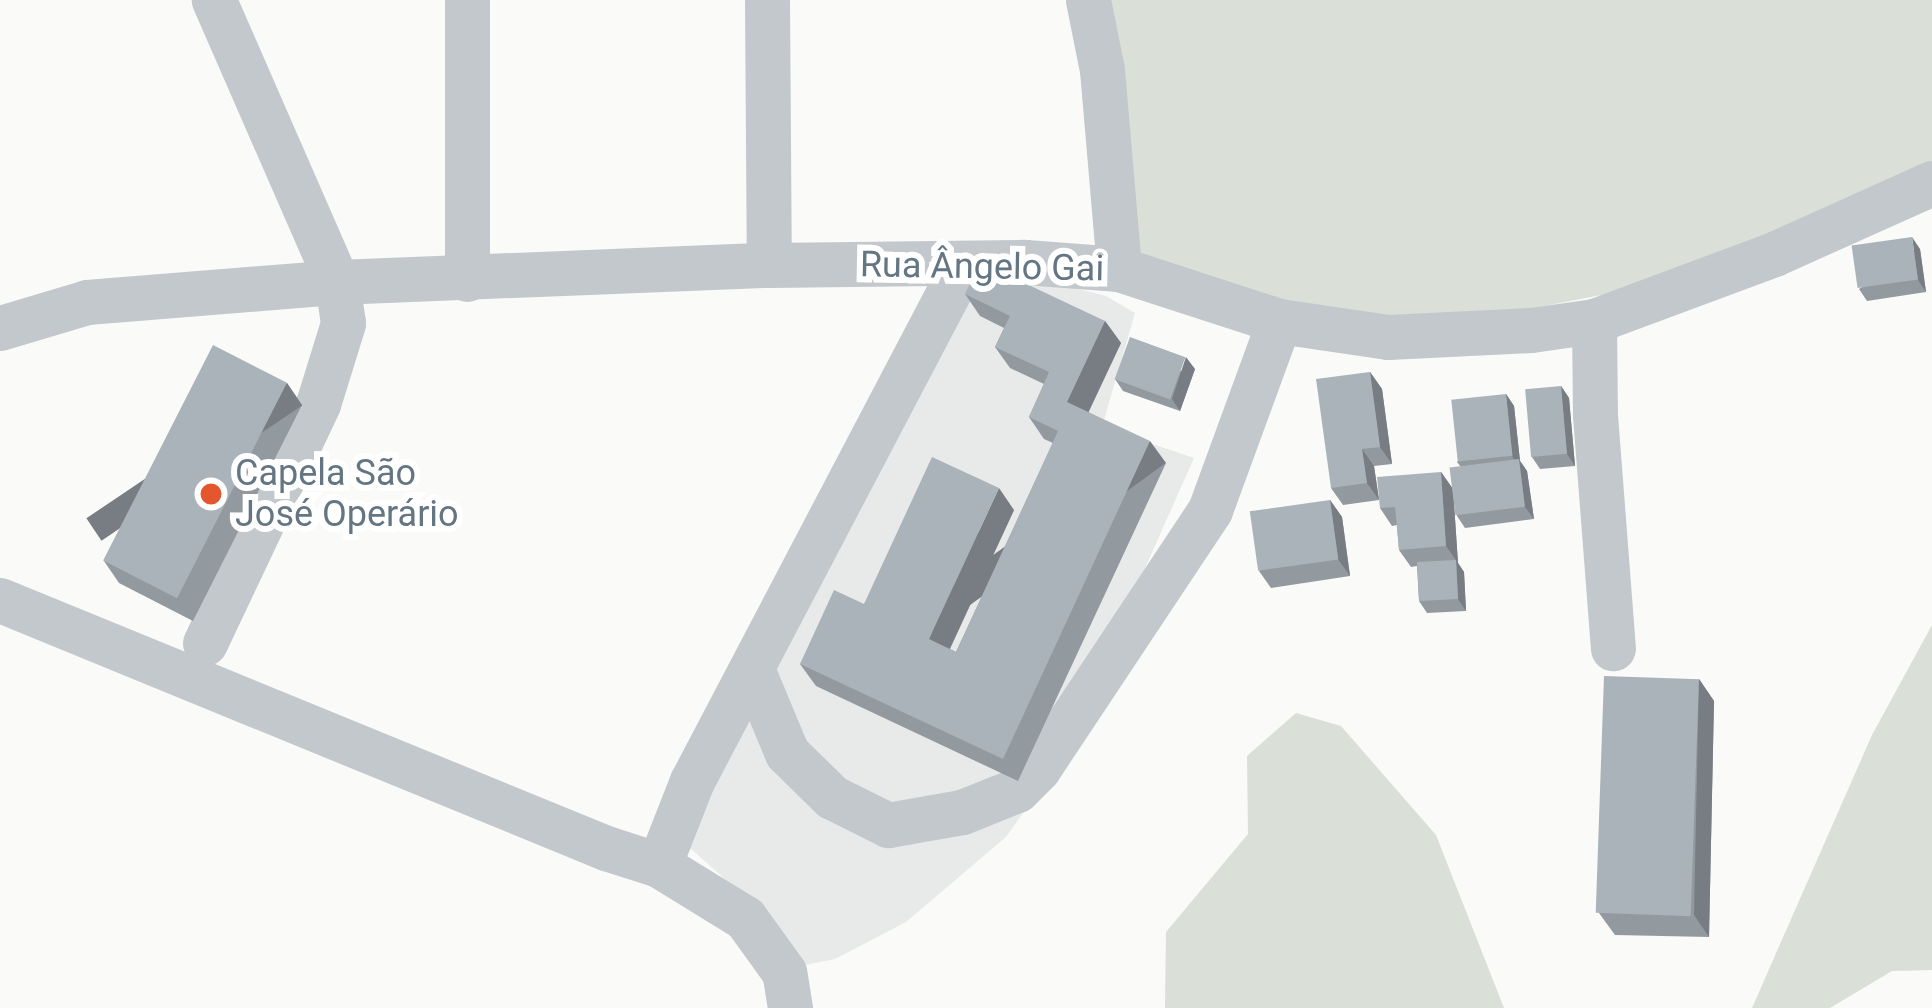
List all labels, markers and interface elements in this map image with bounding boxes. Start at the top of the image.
street label: Rua Ângelo Gai [860,243,1104,291]
place label: Capela São José Operário [235,451,459,536]
marker: Capela São José Operário [198,481,224,507]

